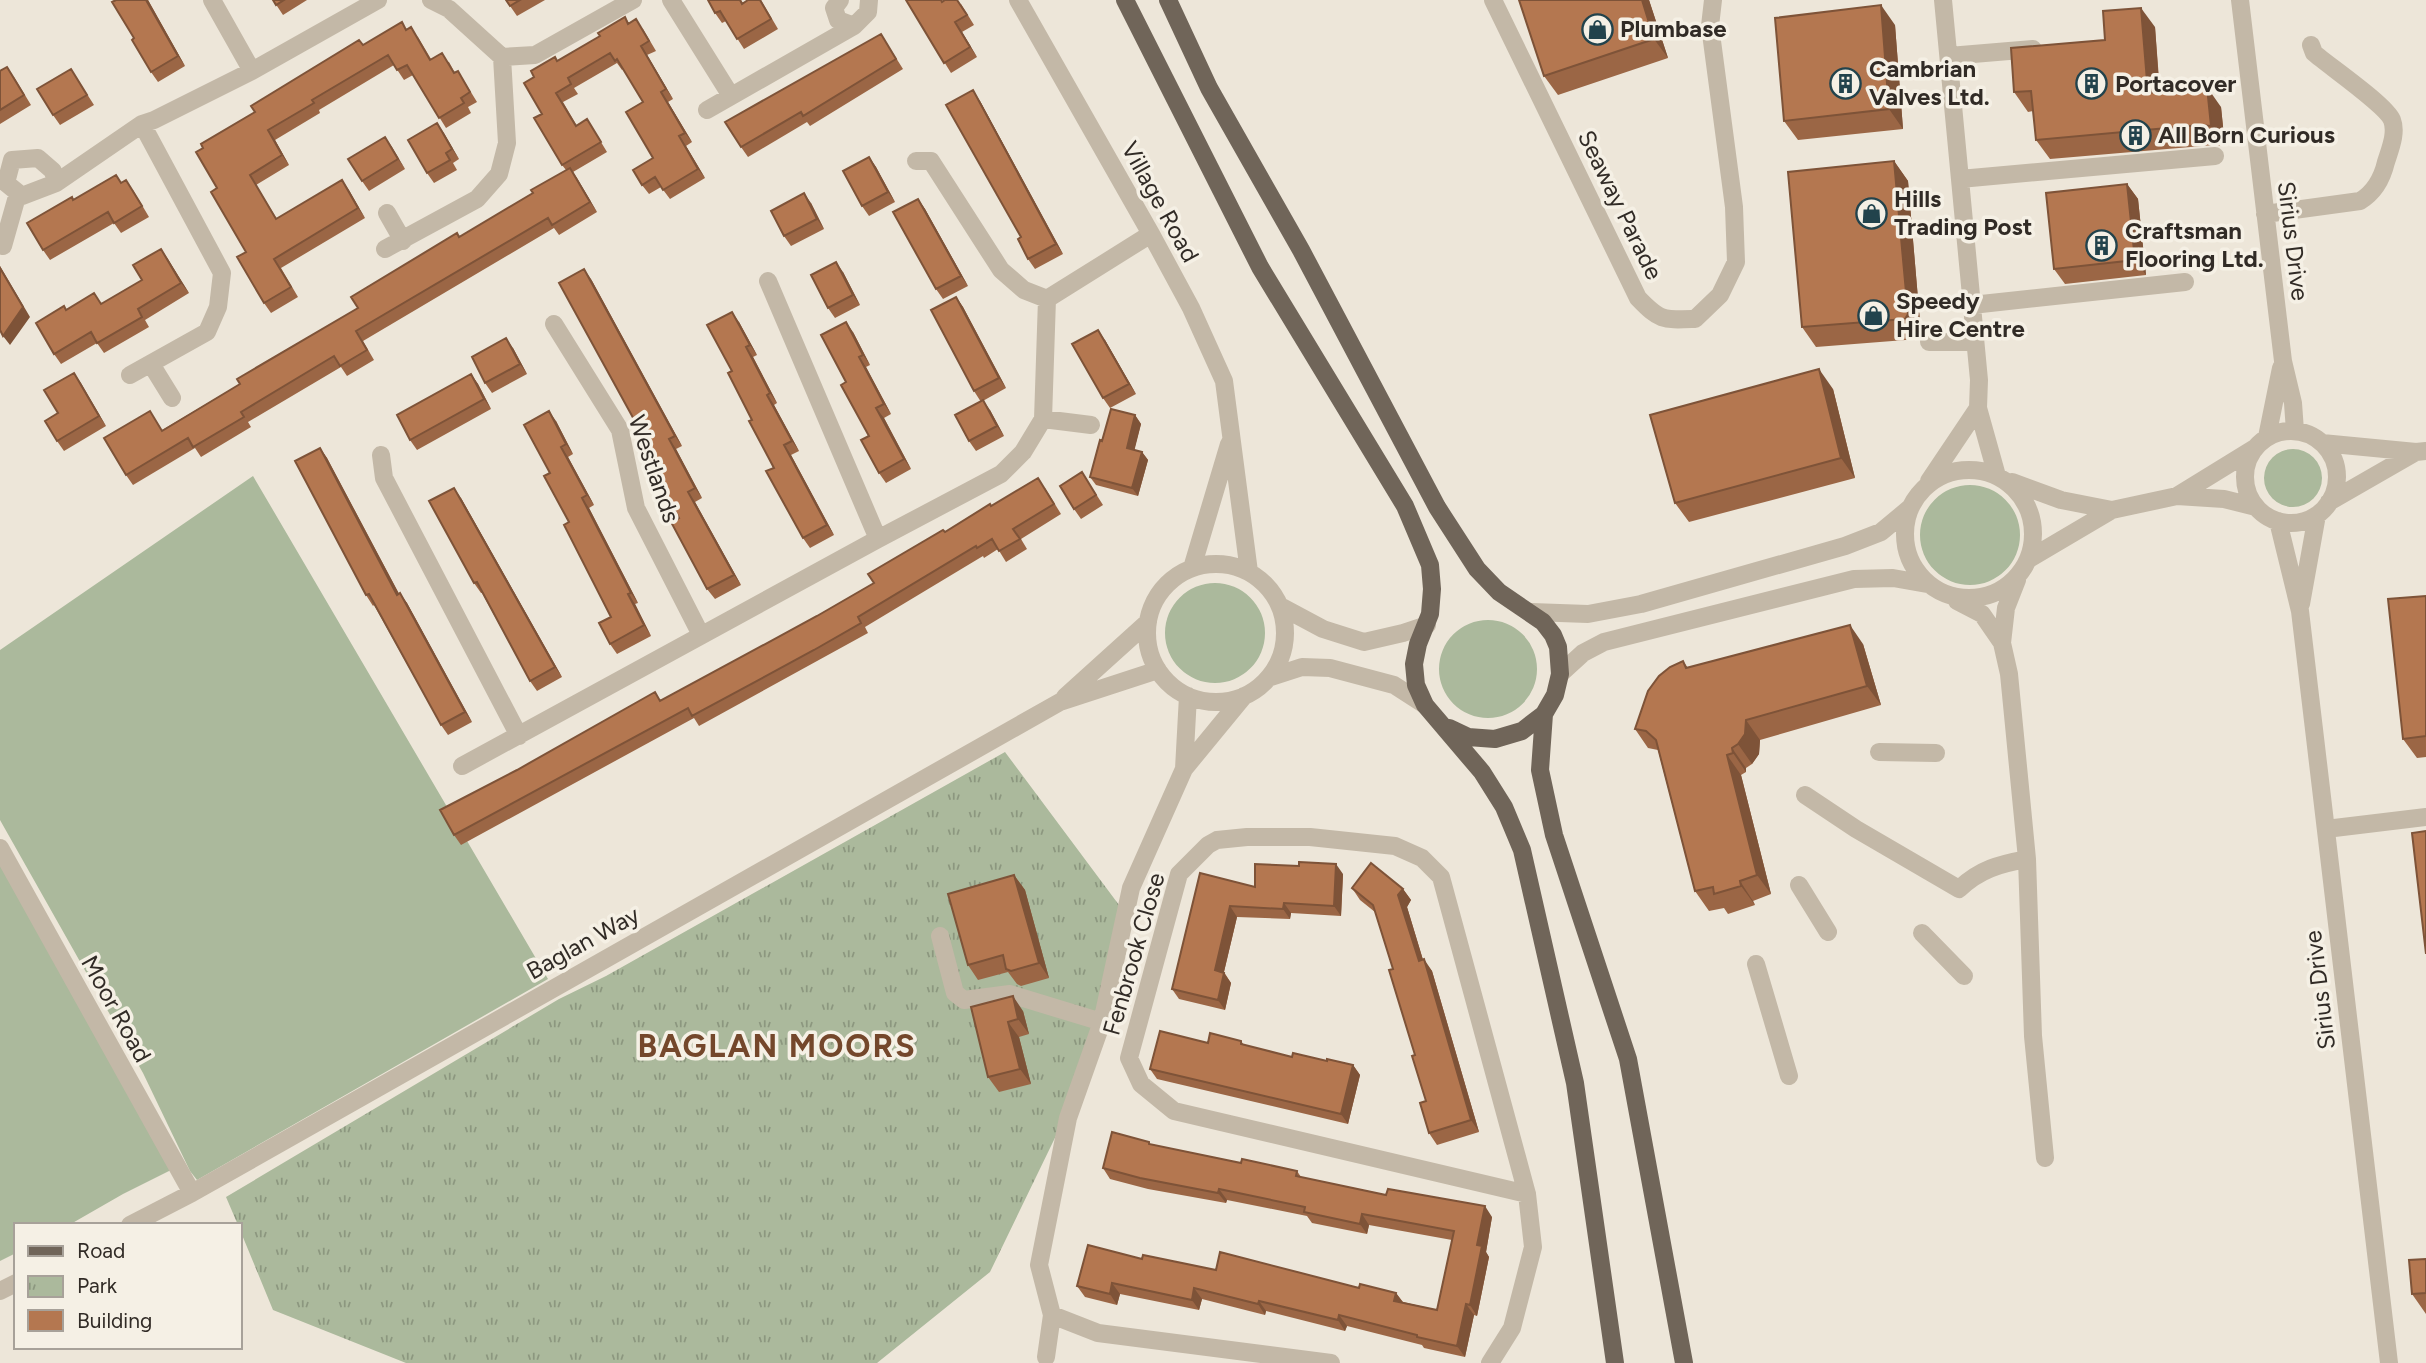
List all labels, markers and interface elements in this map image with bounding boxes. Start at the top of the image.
shop icon: Plumbase [1580,12,1614,46]
place label: Plumbase [1620,14,1727,43]
place label: Cambrian Valves Ltd. [1869,54,1990,111]
building icon: Cambrian Valves Ltd. [1829,66,1863,100]
building icon: Portacover [2075,67,2109,101]
place label: Portacover [2115,69,2236,98]
building icon: All Born Curious [2118,118,2152,152]
place label: All Born Curious [2158,120,2335,149]
street label: Seaway Parade [1572,125,1669,284]
street label: Village Road [1115,136,1205,267]
street label: Sirius Drive [2272,180,2315,302]
place label: Hills Trading Post [1894,184,2032,241]
shop icon: Hills Trading Post [1854,196,1888,230]
place label: Craftsman Flooring Ltd. [2125,216,2264,273]
building icon: Craftsman Flooring Ltd. [2085,228,2119,262]
place label: Speedy Hire Centre [1896,286,2025,343]
shop icon: Speedy Hire Centre [1856,298,1890,332]
street label: Westlands [623,411,686,526]
street label: Fenbrook Close [1096,869,1171,1038]
street label: Baglan Way [521,900,645,985]
street label: Sirius Drive [2298,929,2341,1051]
street label: Moor Road [75,950,158,1067]
district label: BAGLAN MOORS [637,1027,917,1065]
legend [14,1223,242,1349]
text: Road [77,1238,125,1263]
text: Park [77,1273,118,1298]
text: Building [77,1308,152,1333]

